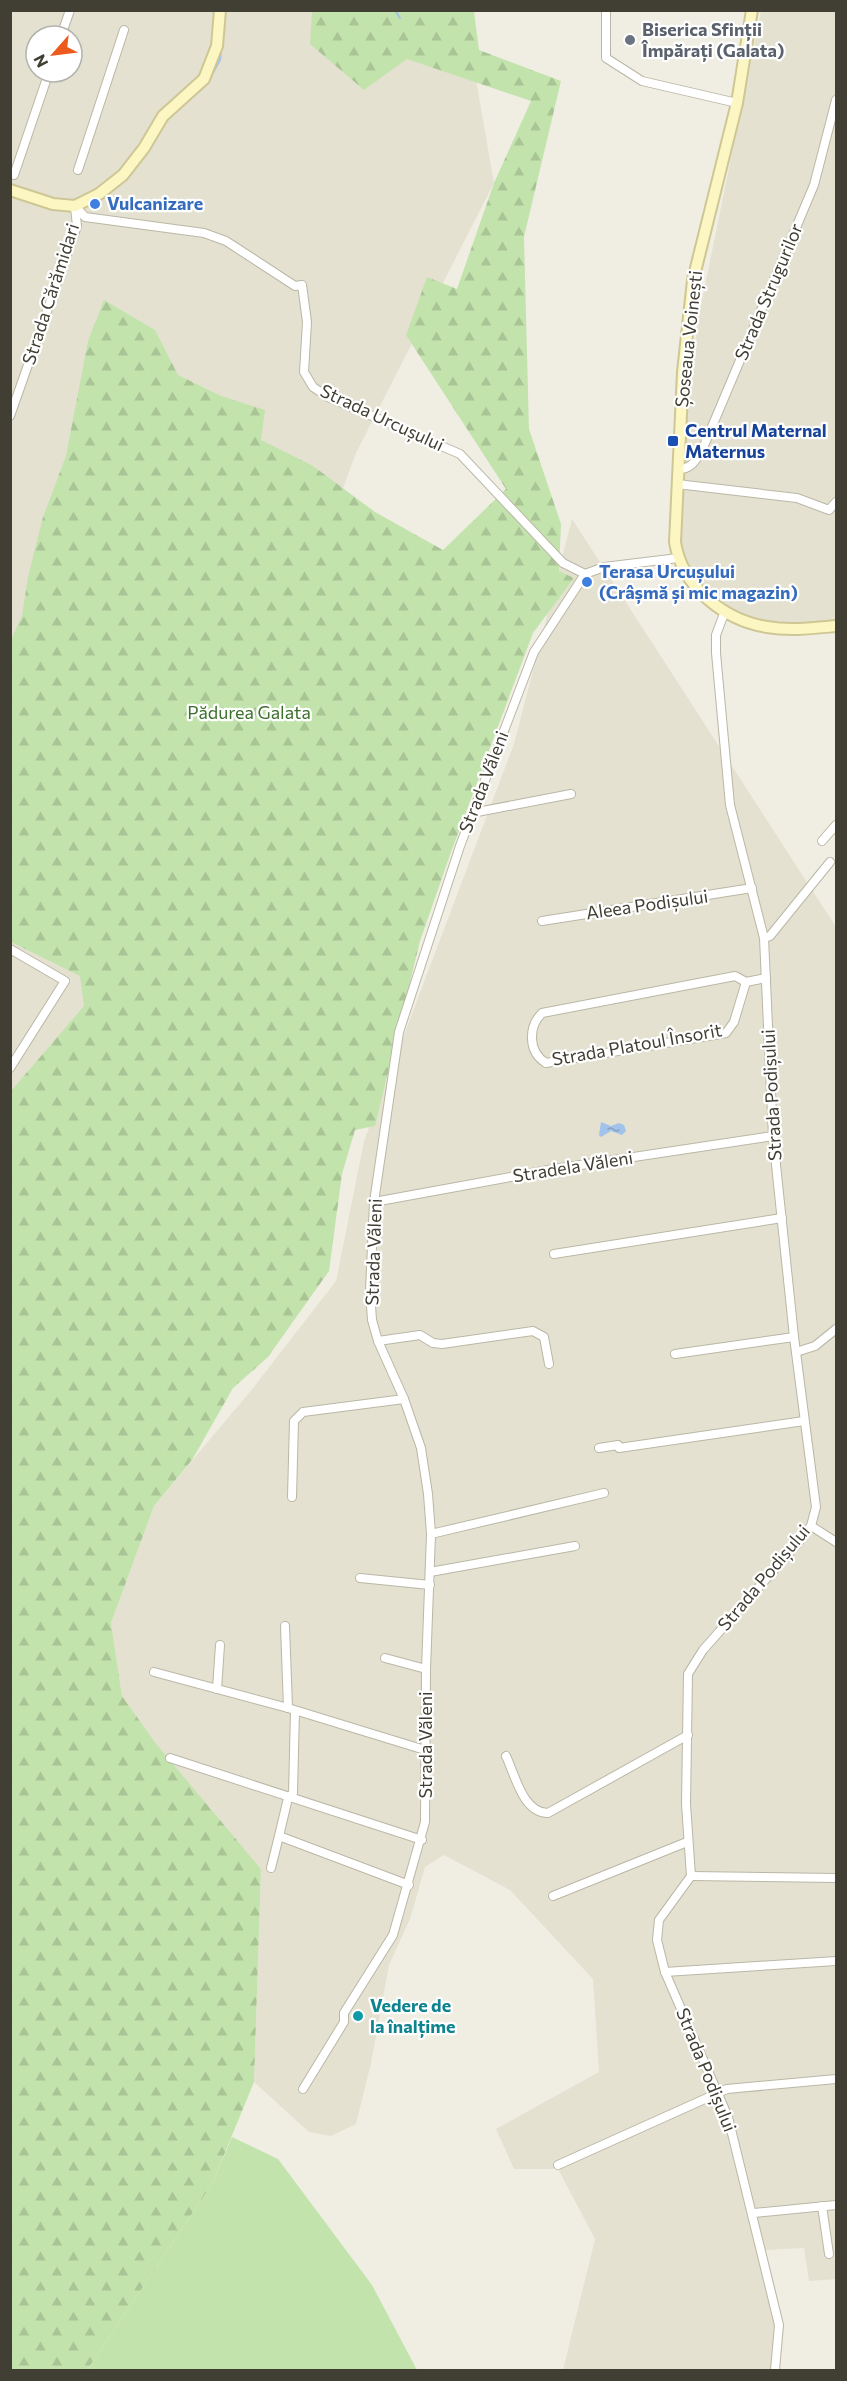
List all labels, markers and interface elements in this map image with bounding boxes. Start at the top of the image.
place label: Biserica Sfinții Împărați (Galata) [641,18,784,62]
north arrow [24,24,84,84]
marker: Biserica Sfinții Împărați (Galata) [623,33,637,47]
text: N [29,52,52,71]
place label: Vulcanizare [107,192,203,214]
marker: Vulcanizare [88,197,102,211]
street label: Strada Cărămidari [17,220,83,367]
street label: Strada Strugurilor [729,220,807,363]
street label: Șoseaua Voinești [670,269,707,409]
street label: Strada Urcușului [317,379,448,456]
place label: Centrul Maternal Maternus [685,419,827,462]
marker: Centrul Maternal Maternus [666,434,680,448]
place label: Terasa Urcușului (Crâșmă și mic magazin) [599,560,798,604]
marker: Terasa Urcușului (Crâșmă și mic magazin) [580,575,594,589]
park label: Pădurea Galata [187,701,311,723]
street label: Strada Văleni [454,728,513,836]
street label: Aleea Podișului [584,885,709,924]
street label: Strada Platoul Însorit [550,1018,724,1070]
street label: Strada Podișului [757,1029,786,1161]
street label: Stradela Văleni [511,1146,634,1186]
street label: Strada Văleni [360,1198,386,1306]
street label: Strada Podișului [712,1520,815,1636]
street label: Strada Văleni [414,1691,436,1799]
place label: Vedere de la înalțime [370,1994,455,2038]
street label: Strada Podișului [671,2004,742,2135]
marker: Vedere de la înalțime [351,2009,365,2023]

